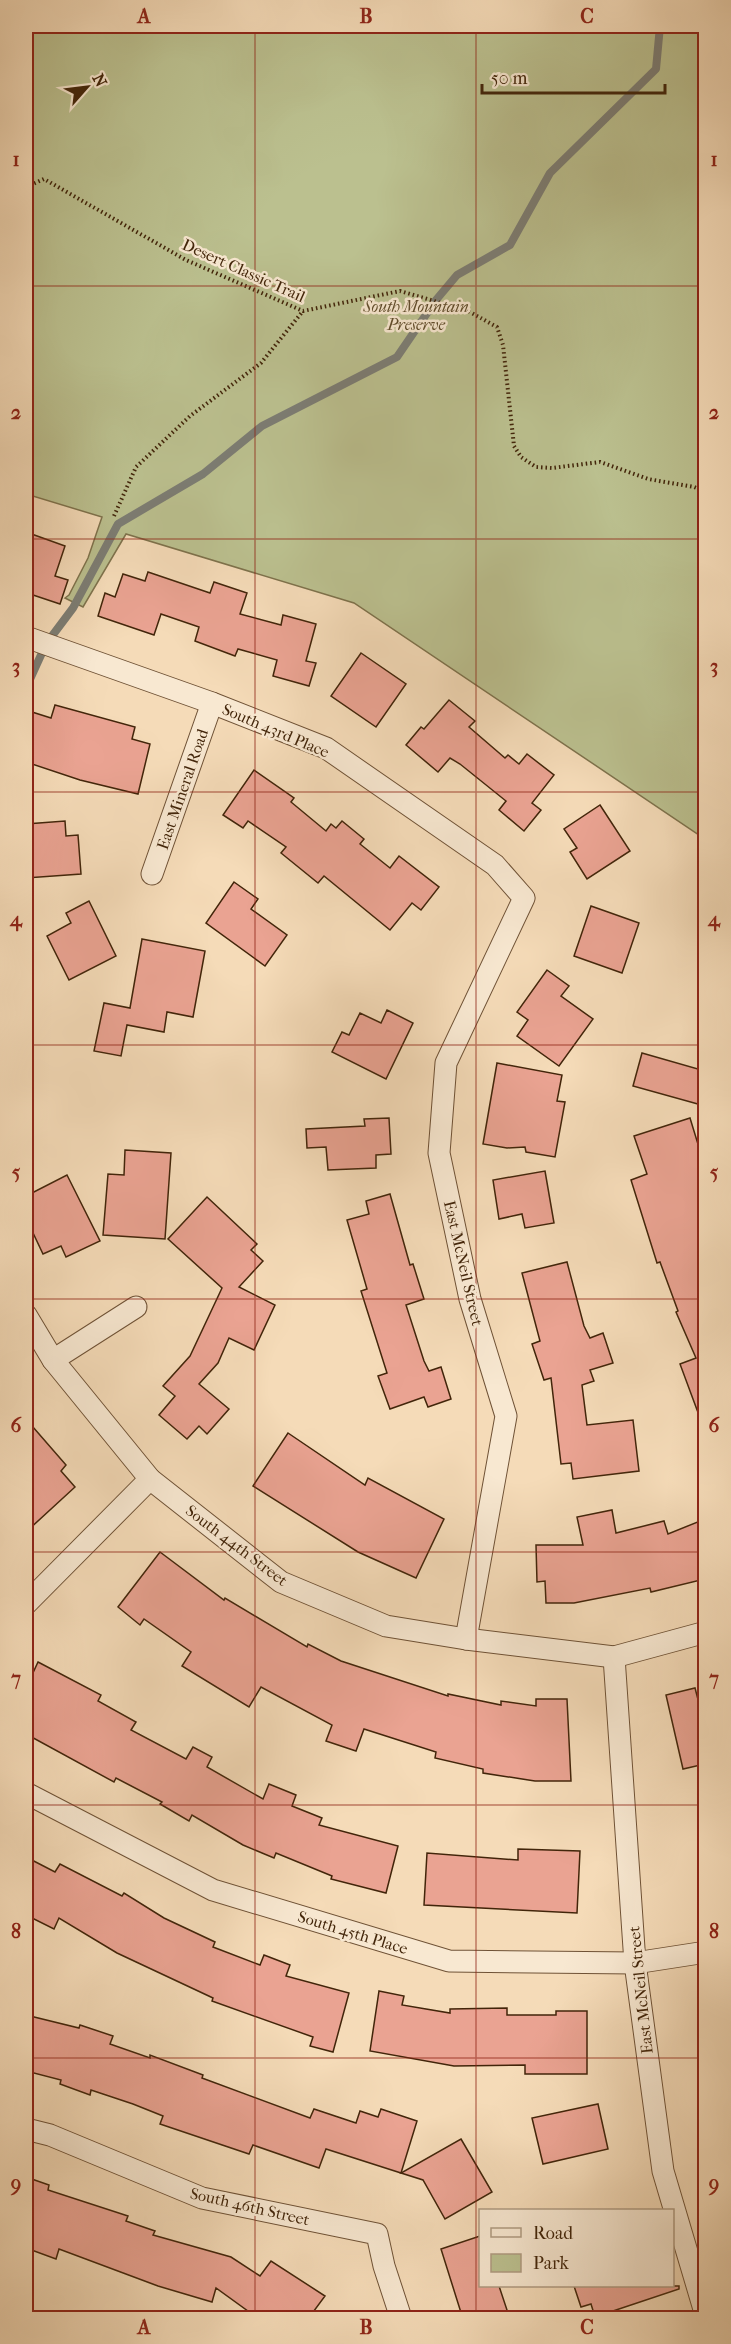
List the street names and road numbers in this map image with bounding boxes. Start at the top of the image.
street label: Desert Classic Trail [179,235,309,306]
street label: South 43rd Place [219,699,332,762]
street label: East Mineral Road [153,726,212,852]
street label: East McNeil Street [440,1199,487,1328]
street label: South 44th Street [182,1501,292,1590]
street label: South 45th Place [296,1907,410,1958]
street label: East McNeil Street [624,1925,657,2055]
street label: South 46th Street [188,2184,312,2230]

